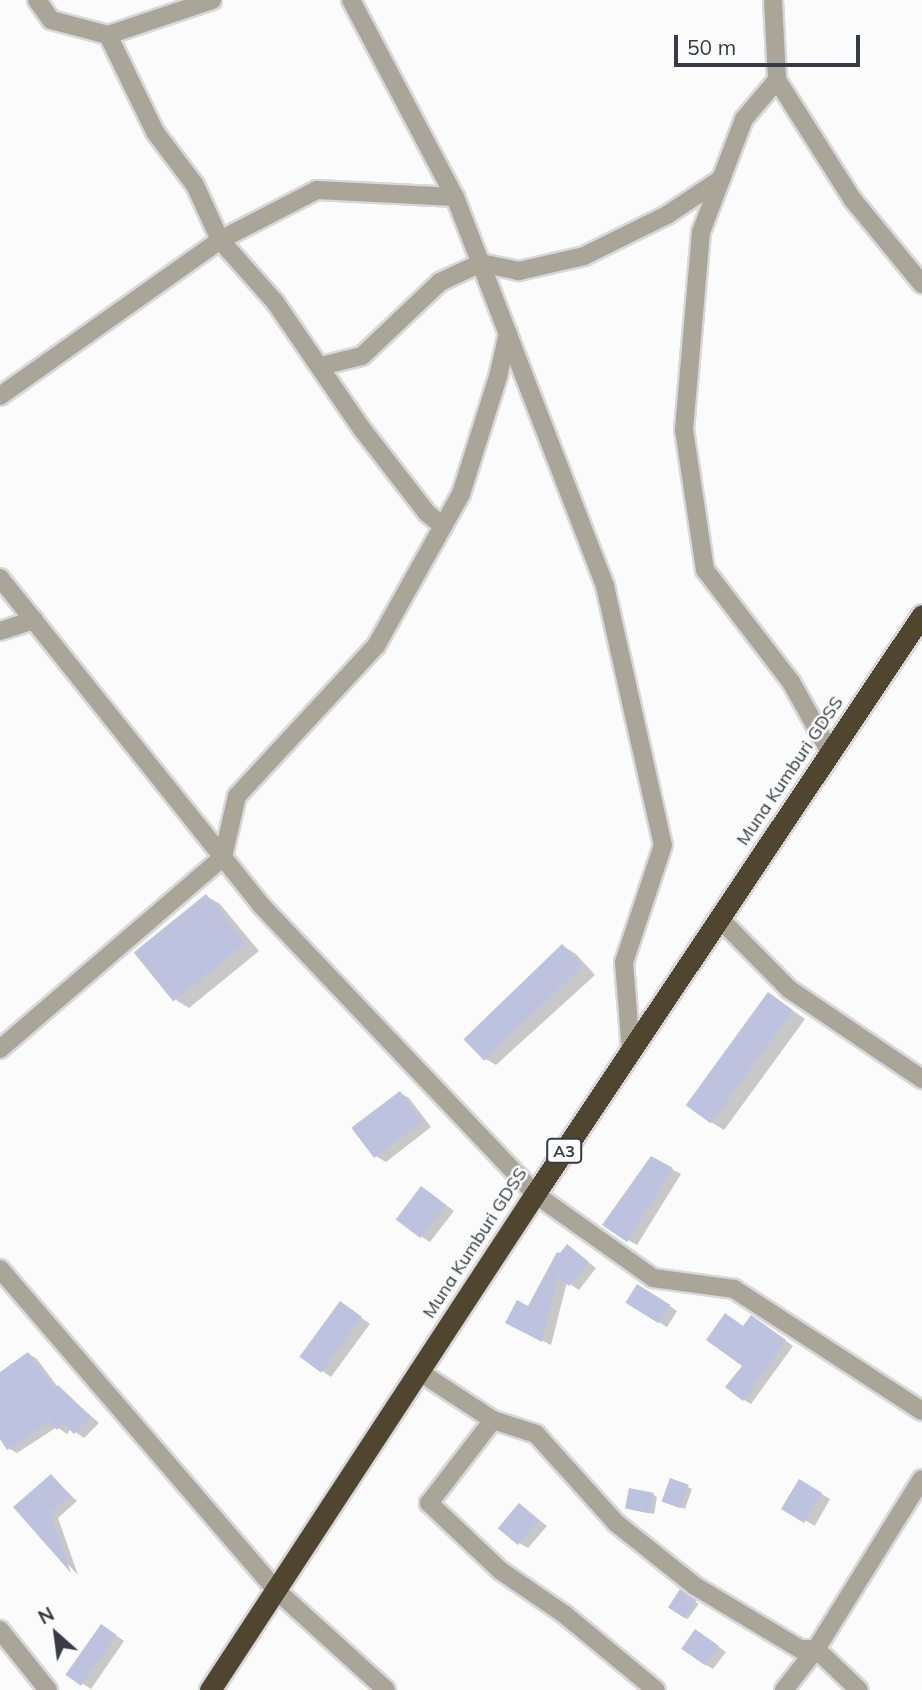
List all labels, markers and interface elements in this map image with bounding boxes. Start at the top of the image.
scale bar [677,21,862,65]
text: 50 m [687,34,736,60]
street label: Muna Kumburi GDSS [732,692,848,850]
road number: A3 [545,1138,583,1163]
street label: Muna Kumburi GDSS [418,1164,532,1322]
north arrow [21,1599,91,1669]
text: N [34,1601,58,1629]

